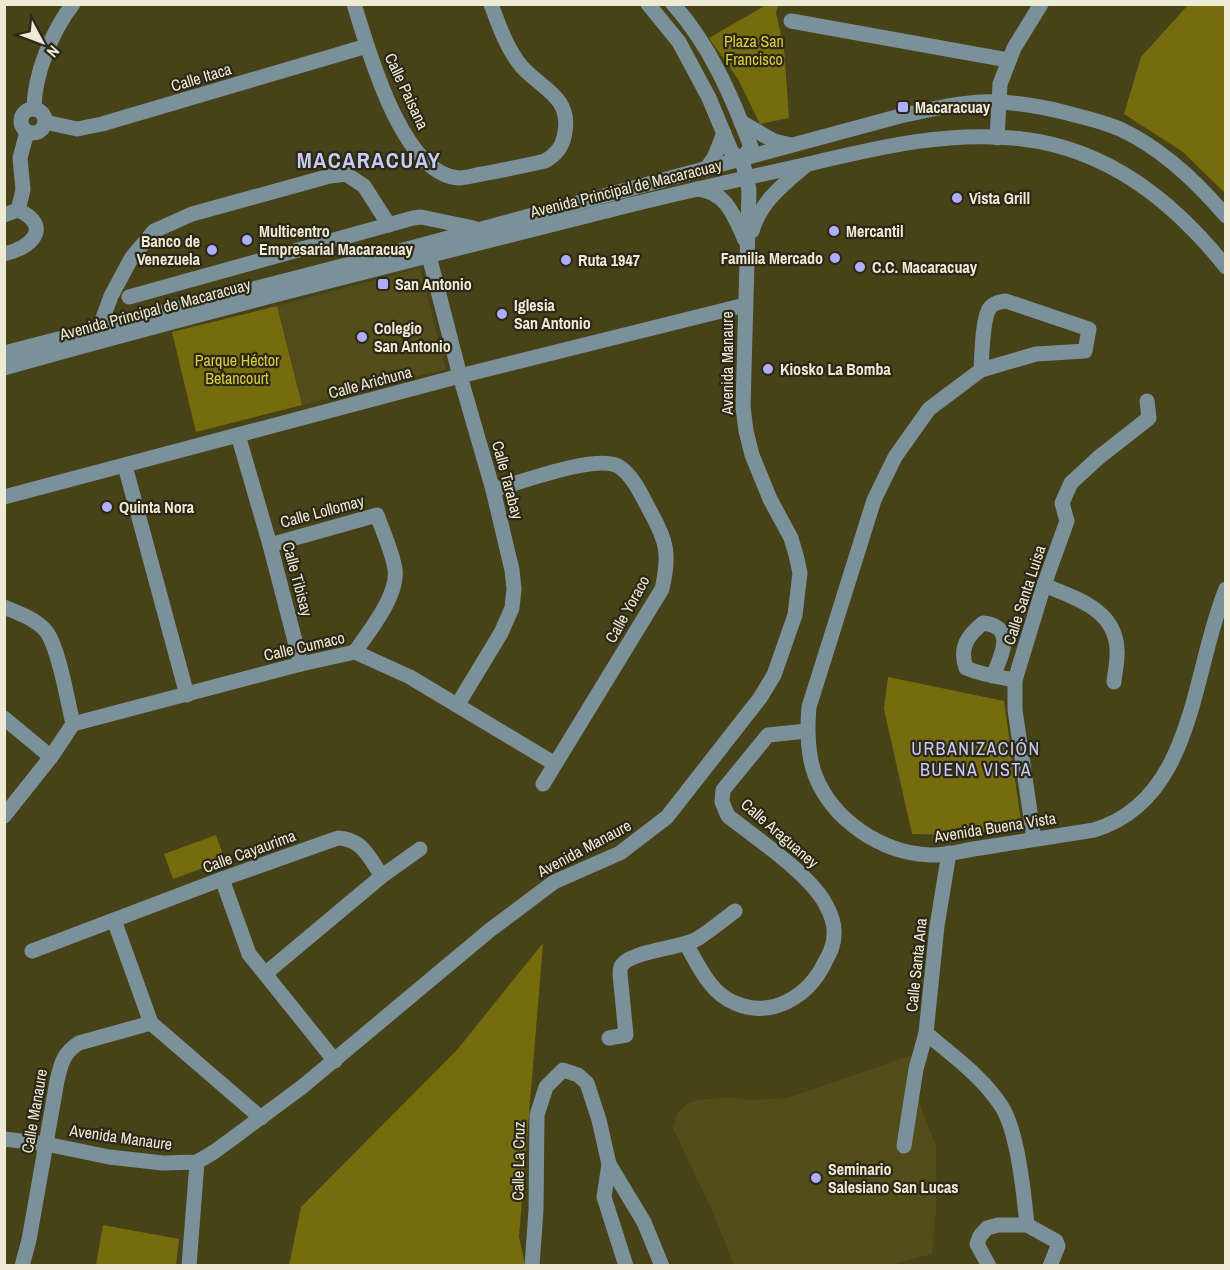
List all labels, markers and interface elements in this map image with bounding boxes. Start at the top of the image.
north arrow [12,12,72,72]
park label: Plaza San Francisco [724,30,784,70]
text: N [42,41,65,63]
street label: Calle Paisana [380,49,435,133]
street label: Calle Itaca [168,57,235,97]
place label: Macaracuay [915,96,991,118]
marker: Macaracuay [896,100,910,114]
district label: MACARACUAY [297,145,441,175]
street label: Avenida Principal de Macaracuay [527,153,725,223]
place label: Vista Grill [969,187,1030,209]
marker: Vista Grill [950,191,964,205]
place label: Multicentro Empresarial Macaracuay [259,220,414,260]
place label: Mercantil [846,220,904,242]
marker: Mercantil [827,224,841,238]
place label: Banco de Venezuela [137,230,201,270]
marker: Multicentro Empresarial Macaracuay [240,233,254,247]
marker: Banco de Venezuela [205,243,219,257]
place label: Familia Mercado [721,247,823,269]
place label: Ruta 1947 [578,249,640,271]
marker: Familia Mercado [828,251,842,265]
marker: Ruta 1947 [559,253,573,267]
place label: C.C. Macaracuay [872,256,978,278]
marker: C.C. Macaracuay [853,260,867,274]
street label: Avenida Principal de Macaracuay [56,273,253,345]
place label: San Antonio [395,273,472,295]
marker: San Antonio [376,277,390,291]
place label: Iglesia San Antonio [514,294,591,334]
marker: Iglesia San Antonio [495,307,509,321]
street label: Avenida Manaure [716,311,738,416]
place label: Colegio San Antonio [374,317,451,357]
marker: Colegio San Antonio [355,330,369,344]
park label: Parque Héctor Betancourt [195,349,280,389]
place label: Kiosko La Bomba [780,358,892,380]
street label: Calle Arichuna [326,360,415,404]
marker: Kiosko La Bomba [761,362,775,376]
street label: Calle Tarabay [487,438,529,522]
street label: Calle Lollomay [278,489,367,533]
place label: Quinta Nora [119,496,195,518]
marker: Quinta Nora [100,500,114,514]
street label: Calle Tibisay [278,539,319,619]
street label: Calle Santa Luisa [998,542,1051,648]
street label: Calle Yoraco [599,571,655,647]
street label: Calle Cumaco [261,626,347,666]
district label: URBANIZACIÓN BUENA VISTA [911,736,1041,782]
street label: Calle Araguaney [736,793,824,873]
street label: Avenida Buena Vista [932,806,1058,848]
street label: Avenida Manaure [532,814,635,882]
street label: Calle Cayaurima [199,824,299,878]
street label: Calle Santa Ana [900,916,932,1013]
street label: Calle Manaure [16,1067,52,1155]
street label: Avenida Manaure [67,1119,174,1155]
street label: Calle La Cruz [506,1121,530,1201]
place label: Seminario Salesiano San Lucas [828,1158,959,1198]
marker: Seminario Salesiano San Lucas [809,1171,823,1185]

